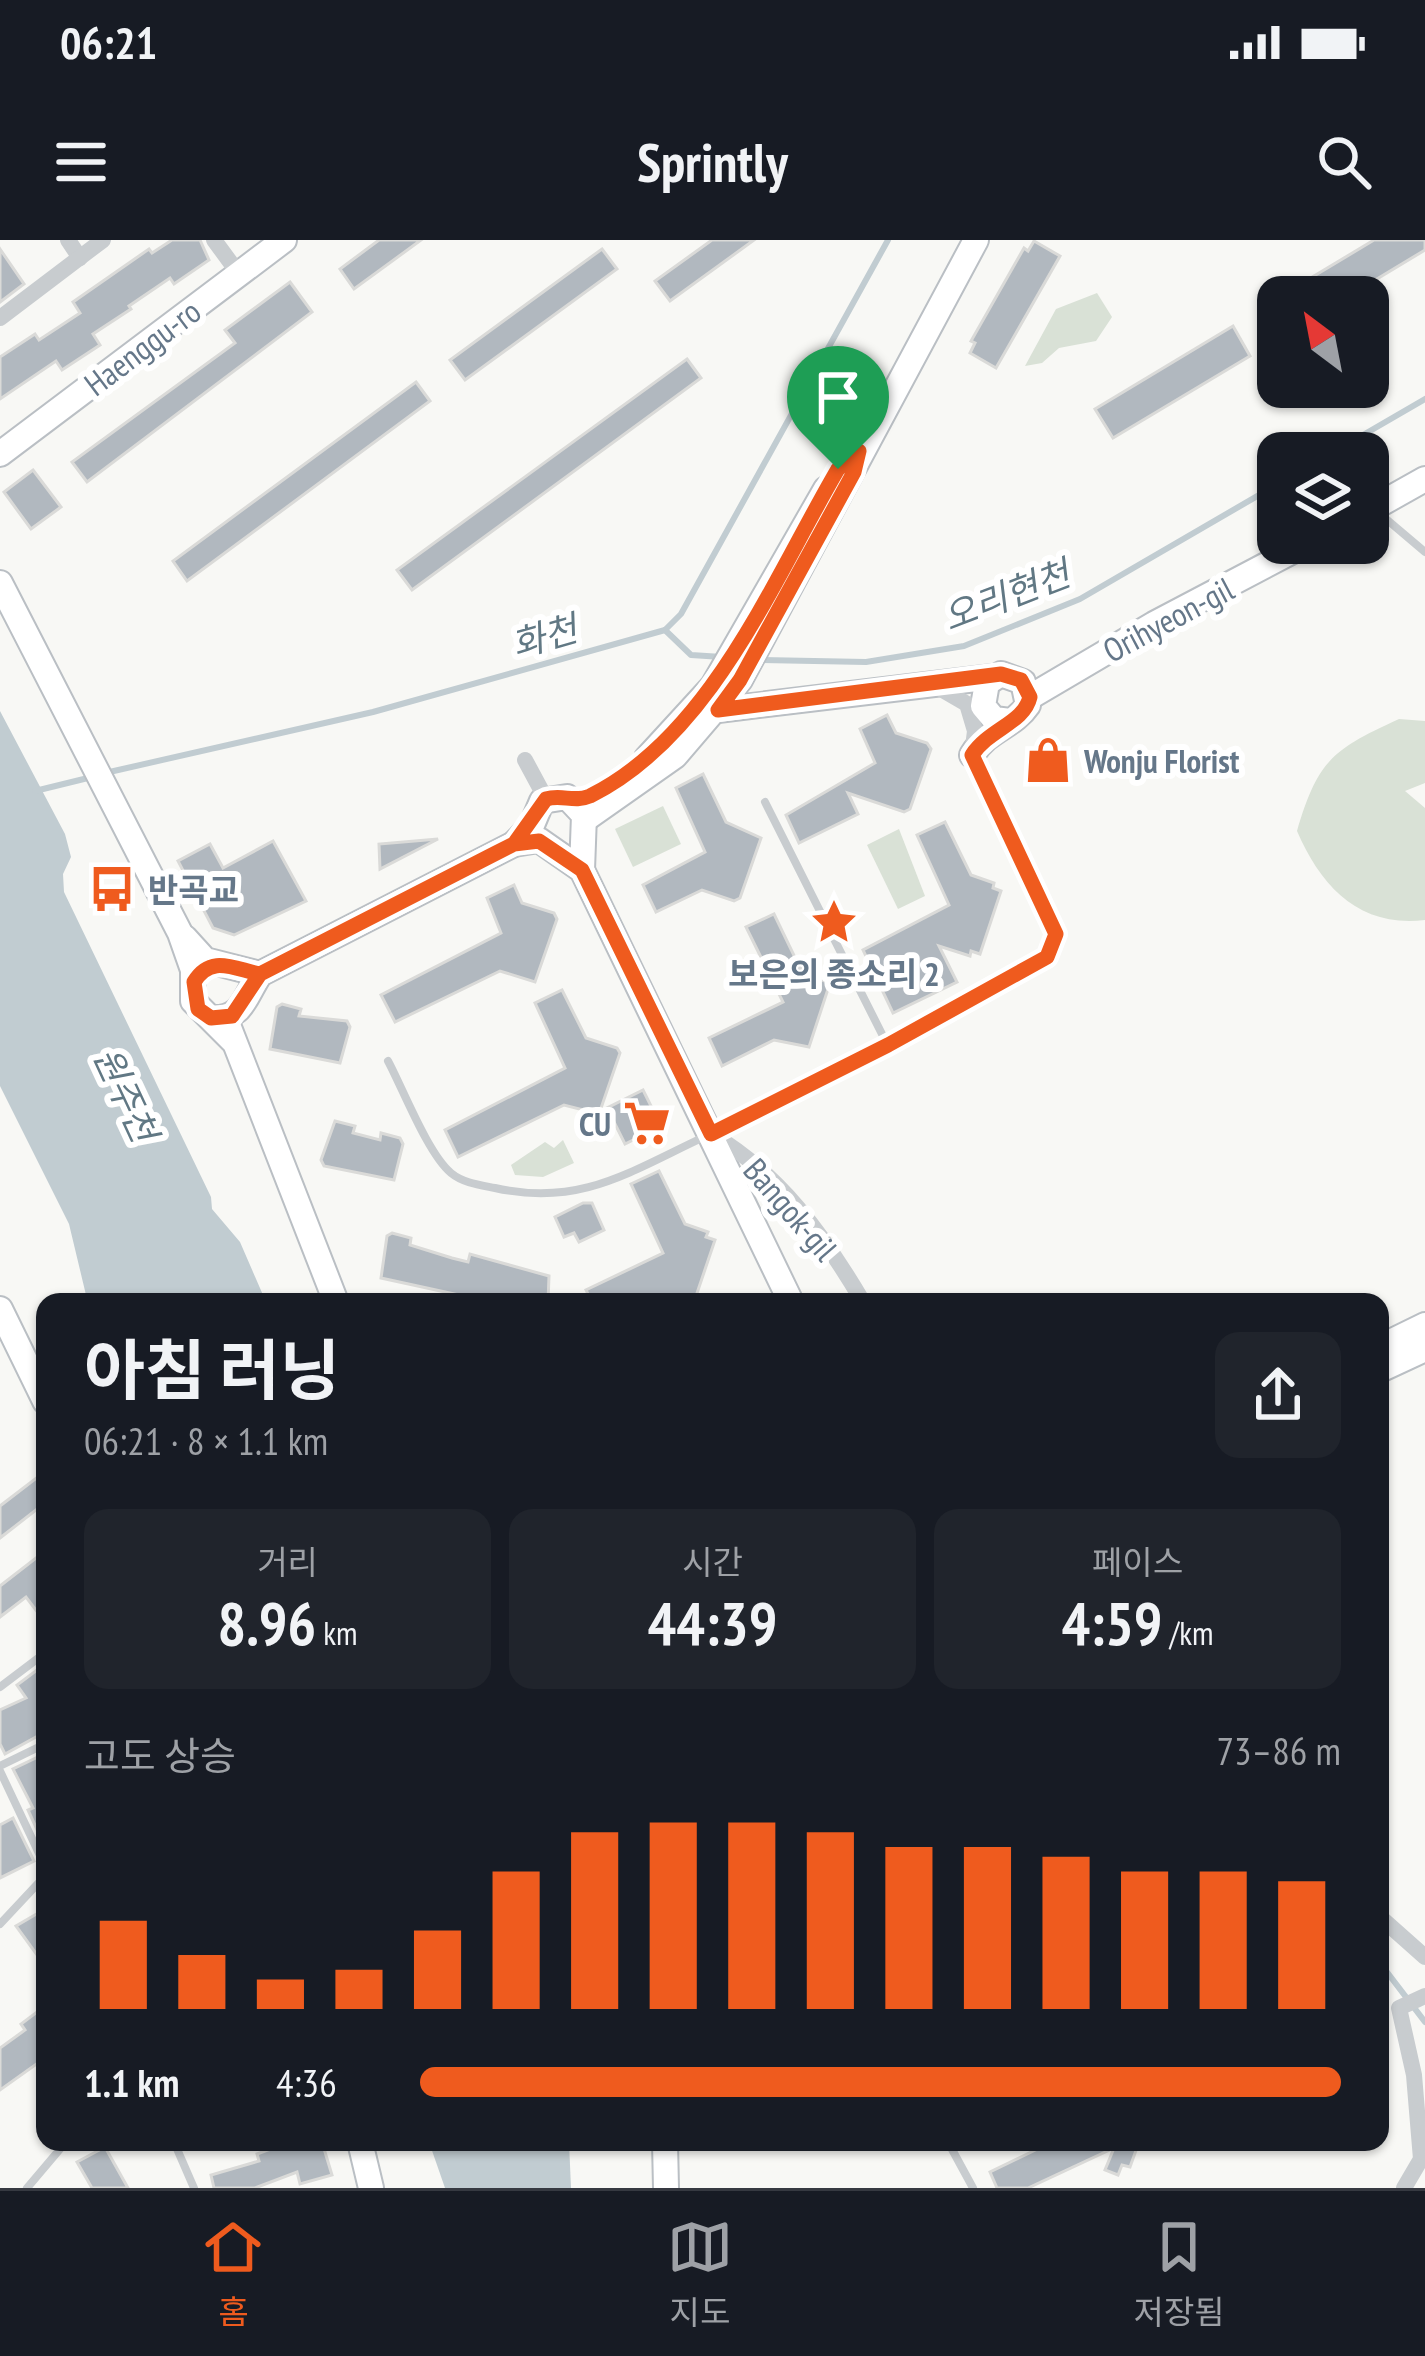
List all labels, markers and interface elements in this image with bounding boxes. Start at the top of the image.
text: 06:21 [60,13,157,71]
text: Sprintly [637,127,788,197]
icon: menu [48,129,114,195]
icon: search [1311,129,1377,195]
north arrow [1257,276,1389,408]
map controls [1257,276,1389,564]
street label: Haenggu-ro [75,289,209,405]
pin [787,346,889,469]
icon: arrive [805,364,871,430]
button: layers [1257,432,1389,564]
water label: 오리현천 [936,548,1080,641]
street label: Orihyeon-gil [1095,567,1241,671]
water label: 화천 [506,603,586,668]
shop icon: Wonju Florist [1023,735,1073,785]
place label: Wonju Florist [1083,739,1240,782]
bus stop icon: 반곡교 [87,864,137,914]
place label: 반곡교 [148,868,239,911]
place icon: 보은의 종소리 2 [809,897,859,947]
place label: 보은의 종소리 2 [728,952,940,995]
water label: 원주천 [84,1039,170,1152]
supermarket icon: CU [622,1098,672,1148]
place label: CU [579,1102,611,1145]
street label: Bangok-gil [735,1149,847,1269]
text: 아침 러닝 [84,1327,340,1412]
button: share [1215,1332,1341,1458]
text: 06:21 · 8 × 1.1 km [84,1415,328,1466]
text: 거리 [257,1540,318,1583]
text: 시간 [682,1540,743,1583]
text: 페이스 [1092,1540,1183,1583]
text: 8.96 [217,1584,316,1662]
text: 44:39 [648,1584,777,1662]
text: 4:59 [1061,1584,1163,1662]
text: km [316,1611,358,1654]
text: /km [1163,1611,1214,1654]
text: 73–86 m [1216,1725,1341,1776]
text: 고도 상승 [84,1730,236,1781]
text: 1.1 km [84,2057,179,2108]
text: 4:36 [276,2057,337,2108]
tab: 홈 [200,2214,266,2334]
tab: 지도 [667,2214,733,2334]
tab: 저장됨 [1134,2214,1225,2334]

